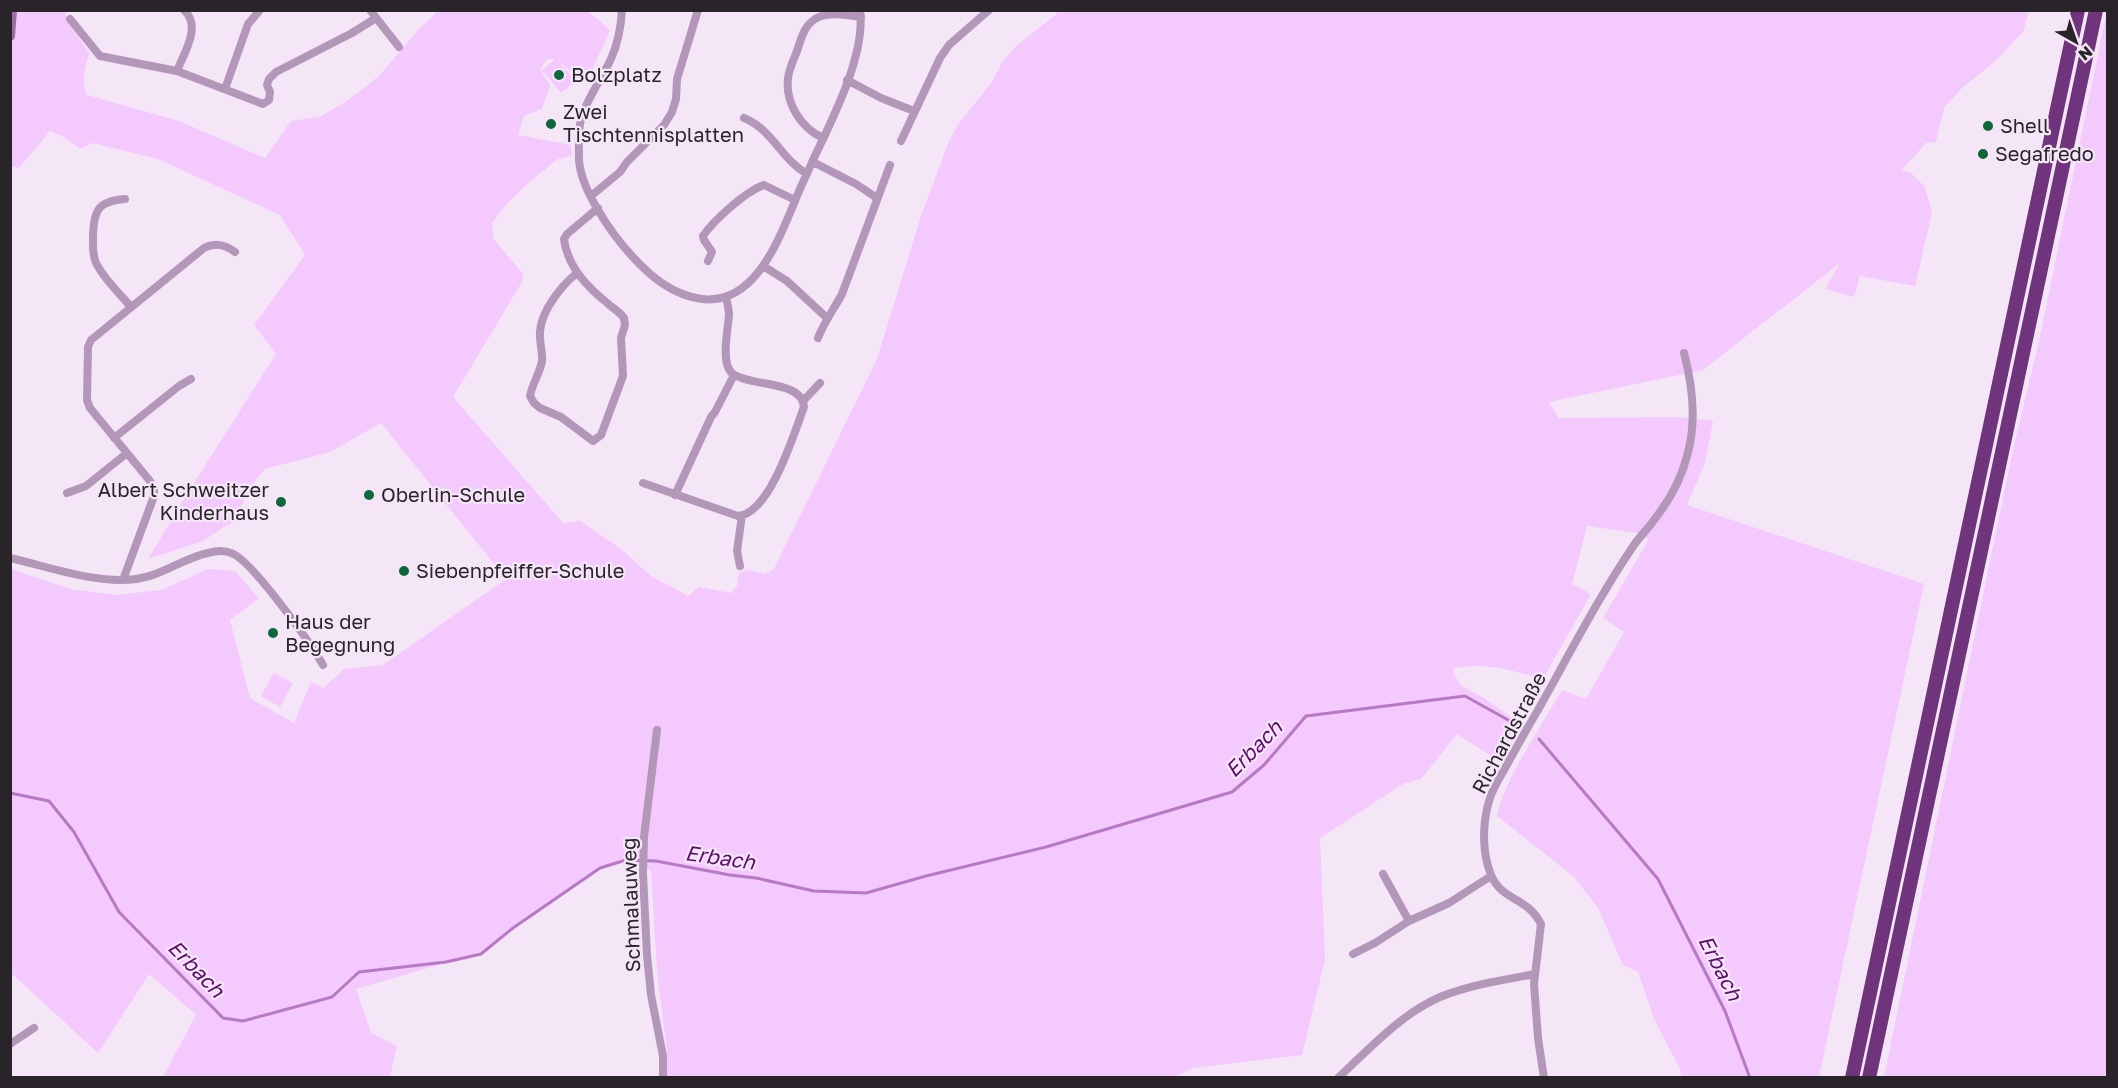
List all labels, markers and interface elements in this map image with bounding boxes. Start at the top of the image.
north arrow [2046,12,2106,72]
text: N [2075,42,2097,65]
place label: Bolzplatz [571,62,662,86]
marker: Bolzplatz [552,68,566,82]
place label: Zwei Tischtennisplatten [563,99,744,146]
place label: Shell [2000,113,2050,137]
marker: Zwei Tischtennisplatten [544,117,558,131]
marker: Shell [1981,119,1995,133]
place label: Segafredo [1995,141,2094,165]
marker: Segafredo [1976,147,1990,161]
place label: Albert Schweitzer Kinderhaus [98,477,269,524]
place label: Oberlin-Schule [381,482,525,506]
marker: Oberlin-Schule [362,488,376,502]
marker: Albert Schweitzer Kinderhaus [274,495,288,509]
place label: Siebenpfeiffer-Schule [416,558,624,582]
marker: Siebenpfeiffer-Schule [397,564,411,578]
place label: Haus der Begegnung [285,609,395,656]
marker: Haus der Begegnung [266,626,280,640]
street label: Richardstraße [1466,668,1550,797]
water label: Erbach [1219,714,1288,782]
street label: Schmalauweg [616,837,644,973]
water label: Erbach [684,839,758,875]
water label: Erbach [1693,930,1749,1006]
water label: Erbach [163,934,231,1003]

